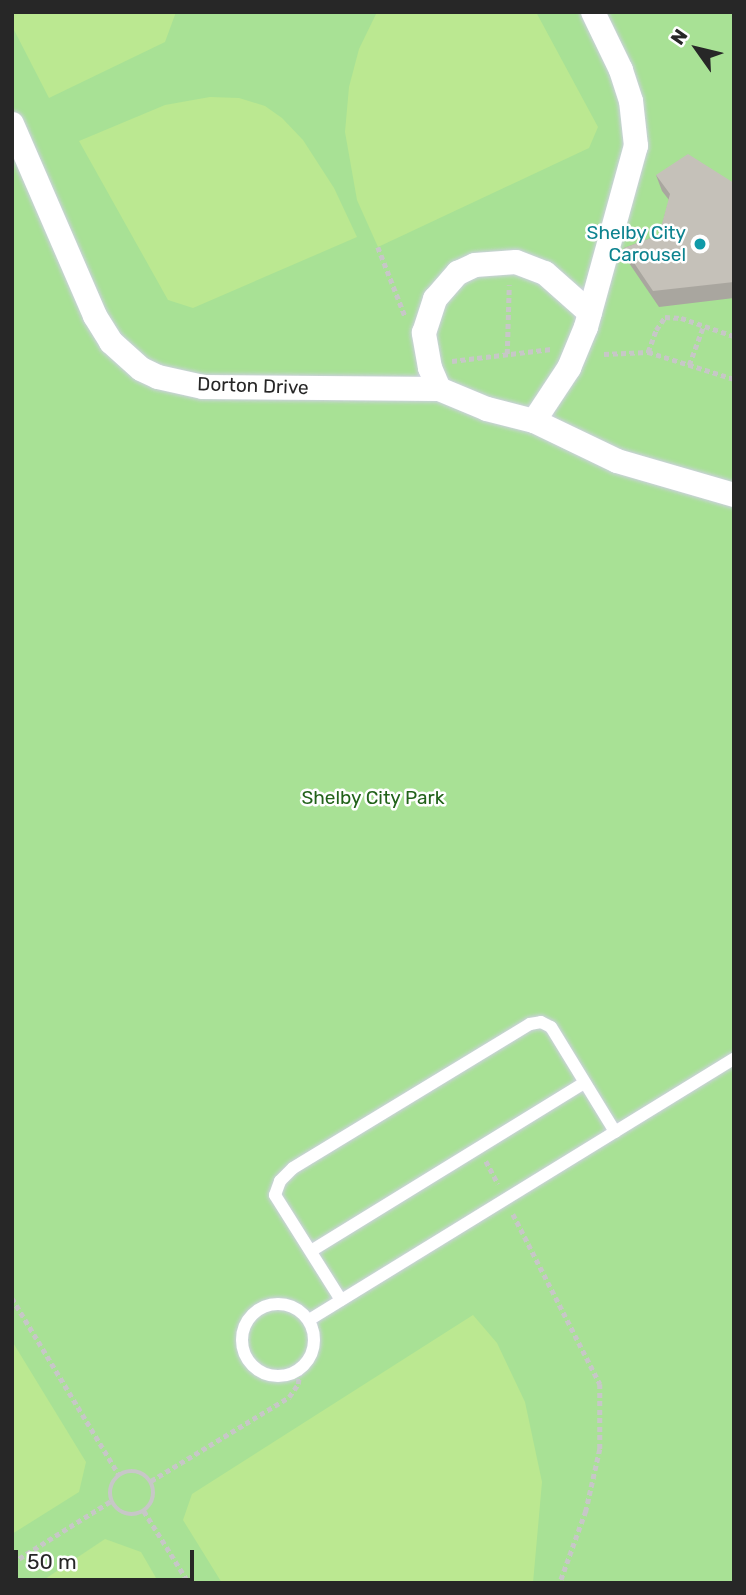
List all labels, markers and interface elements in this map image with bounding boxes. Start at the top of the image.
north arrow [662,14,732,84]
text: N [666,25,693,49]
place label: Shelby City Carousel [586,222,686,266]
marker: Shelby City Carousel [692,236,708,252]
street label: Dorton Drive [197,373,309,399]
park label: Shelby City Park [301,787,445,809]
scale bar [18,1536,198,1580]
text: 50 m [27,1549,77,1574]

